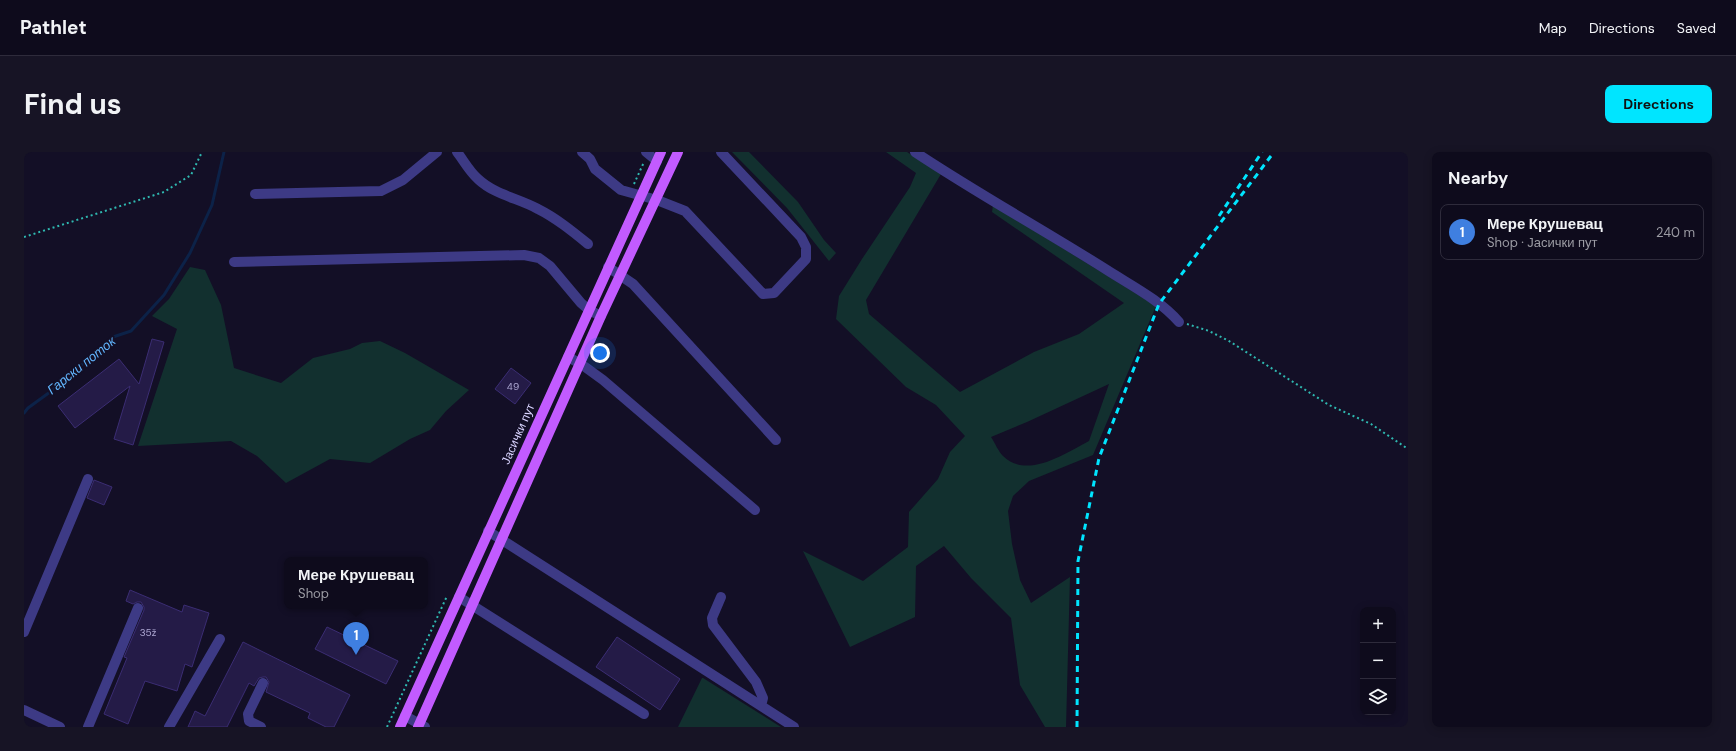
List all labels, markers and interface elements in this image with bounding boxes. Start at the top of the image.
text: Pathlet [20,15,87,40]
text: Map [1539,19,1567,37]
text: Directions [1589,19,1655,37]
text: Saved [1677,19,1716,37]
button: Directions [1605,85,1712,123]
text: Find us [24,86,122,123]
text: Nearby [1448,167,1508,189]
text: Мере Крушевац [1487,214,1603,234]
text: 1 [1460,224,1464,241]
text: 240 m [1656,224,1695,241]
text: Shop · Јасички пут [1487,234,1598,251]
water label: Гарски поток [44,332,120,398]
your location [590,343,610,363]
house number: 49 [507,380,519,393]
street label: Јасички пут [498,401,539,467]
popup [284,557,428,609]
text: Мере Крушевац [298,565,414,585]
text: Shop [298,585,329,602]
map controls [1360,607,1396,715]
button: + [1360,607,1396,643]
pin: 1 [343,622,369,655]
house number: 35ž [140,626,157,639]
button: − [1360,643,1396,679]
button: layers [1360,679,1396,715]

